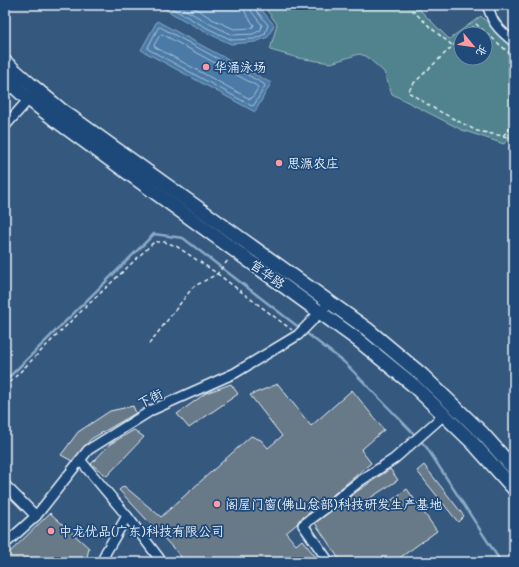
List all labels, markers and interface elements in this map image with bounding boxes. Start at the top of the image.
north arrow [453,26,493,66]
text: 北 [473,43,491,59]
place label: 华涌泳场 [214,58,266,76]
marker: 华涌泳场 [201,62,211,72]
place label: 思源农庄 [287,154,339,172]
marker: 思源农庄 [274,158,284,168]
street label: 官华路 [247,255,289,293]
street label: 下街 [134,384,166,412]
place label: 阁屋门窗(佛山总部)科技研发生产基地 [225,495,442,513]
marker: 阁屋门窗(佛山总部)科技研发生产基地 [212,499,222,509]
place label: 中龙优品(广东)科技有限公司 [59,522,224,540]
marker: 中龙优品(广东)科技有限公司 [46,526,56,536]

